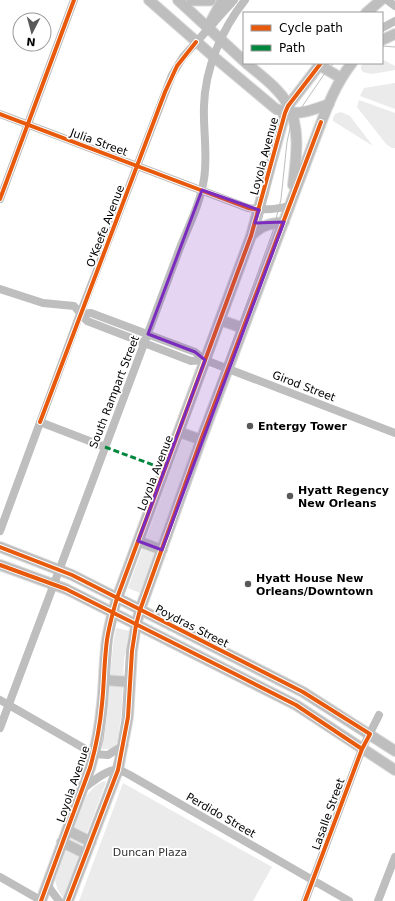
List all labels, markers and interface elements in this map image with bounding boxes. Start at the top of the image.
north arrow [12,12,52,52]
legend [243,12,383,64]
text: Cycle path [279,21,343,35]
text: N [26,35,36,48]
text: Path [279,41,305,55]
street label: Loyola Avenue [248,116,281,196]
street label: Julia Street [67,126,130,159]
street label: O'Keefe Avenue [84,183,127,269]
street label: South Rampart Street [87,333,142,450]
street label: Girod Street [270,368,338,405]
place label: Entergy Tower [258,420,348,433]
marker: Entergy Tower [245,421,255,431]
street label: Loyola Avenue [135,433,176,513]
place label: Hyatt Regency New Orleans [298,484,389,510]
marker: Hyatt Regency New Orleans [285,491,295,501]
place label: Hyatt House New Orleans/Downtown [256,572,373,598]
marker: Hyatt House New Orleans/Downtown [243,579,253,589]
street label: Poydras Street [153,602,231,651]
street label: Loyola Avenue [54,744,93,824]
street label: Lasalle Street [310,776,348,852]
street label: Perdido Street [184,790,258,841]
park label: Duncan Plaza [113,846,187,859]

